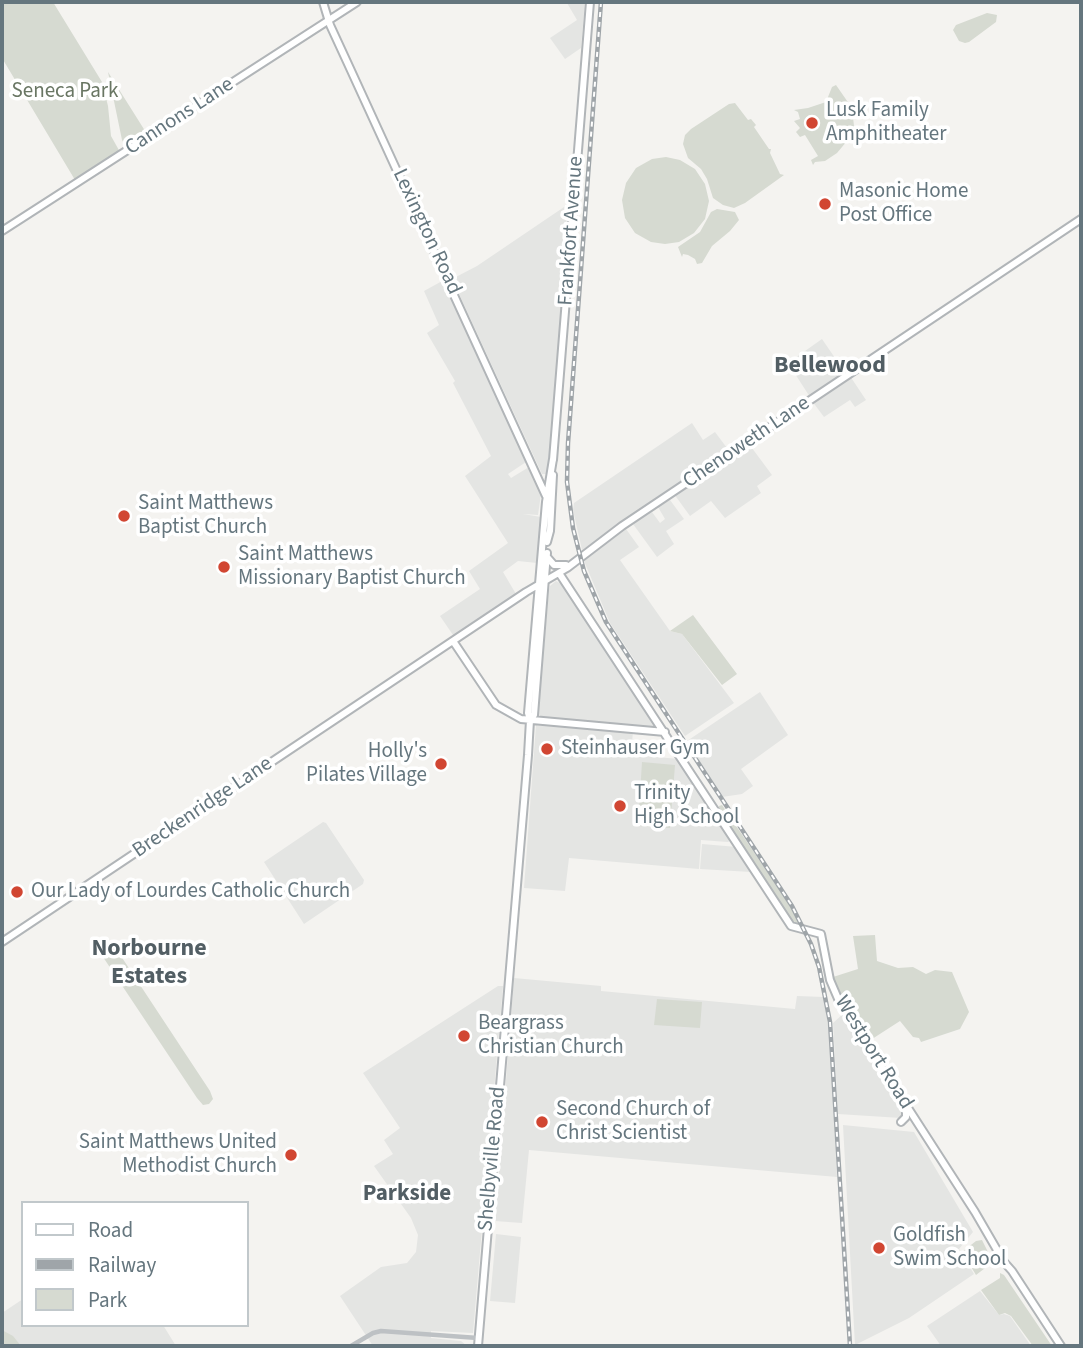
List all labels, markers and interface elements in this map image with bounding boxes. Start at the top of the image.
street label: Cannons Lane [121,73,239,161]
park label: Seneca Park [12,79,118,105]
place label: Lusk Family Amphitheater [826,98,947,148]
marker: Lusk Family Amphitheater [804,115,820,131]
street label: Frankfort Avenue [554,155,590,307]
street label: Lexington Road [386,165,466,299]
place label: Masonic Home Post Office [839,179,968,229]
marker: Masonic Home Post Office [817,196,833,212]
district label: Bellewood [774,353,886,381]
street label: Chenoweth Lane [679,391,815,495]
place label: Saint Matthews Baptist Church [138,491,273,541]
marker: Saint Matthews Baptist Church [116,508,132,524]
place label: Saint Matthews Missionary Baptist Church [238,542,466,592]
marker: Saint Matthews Missionary Baptist Church [216,559,232,575]
place label: Steinhauser Gym [561,736,710,762]
place label: Holly's Pilates Village [306,739,427,789]
marker: Steinhauser Gym [539,741,555,757]
street label: Breckenridge Lane [128,752,278,864]
marker: Holly's Pilates Village [433,756,449,772]
place label: Trinity High School [634,781,739,831]
marker: Trinity High School [612,798,628,814]
place label: Our Lady of Lourdes Catholic Church [31,879,350,905]
marker: Our Lady of Lourdes Catholic Church [9,884,25,900]
district label: Norbourne Estates [91,936,207,992]
street label: Westport Road [828,992,918,1114]
place label: Beargrass Christian Church [478,1011,624,1061]
marker: Beargrass Christian Church [456,1028,472,1044]
street label: Shelbyville Road [474,1086,512,1232]
place label: Second Church of Christ Scientist [556,1097,710,1147]
marker: Second Church of Christ Scientist [534,1114,550,1130]
place label: Saint Matthews United Methodist Church [79,1130,277,1180]
marker: Saint Matthews United Methodist Church [283,1147,299,1163]
district label: Parkside [363,1181,451,1209]
legend [21,1201,248,1327]
text: Road [88,1215,133,1245]
place label: Goldfish Swim School [893,1223,1006,1273]
marker: Goldfish Swim School [871,1240,887,1256]
text: Railway [88,1250,156,1280]
text: Park [88,1285,127,1315]

